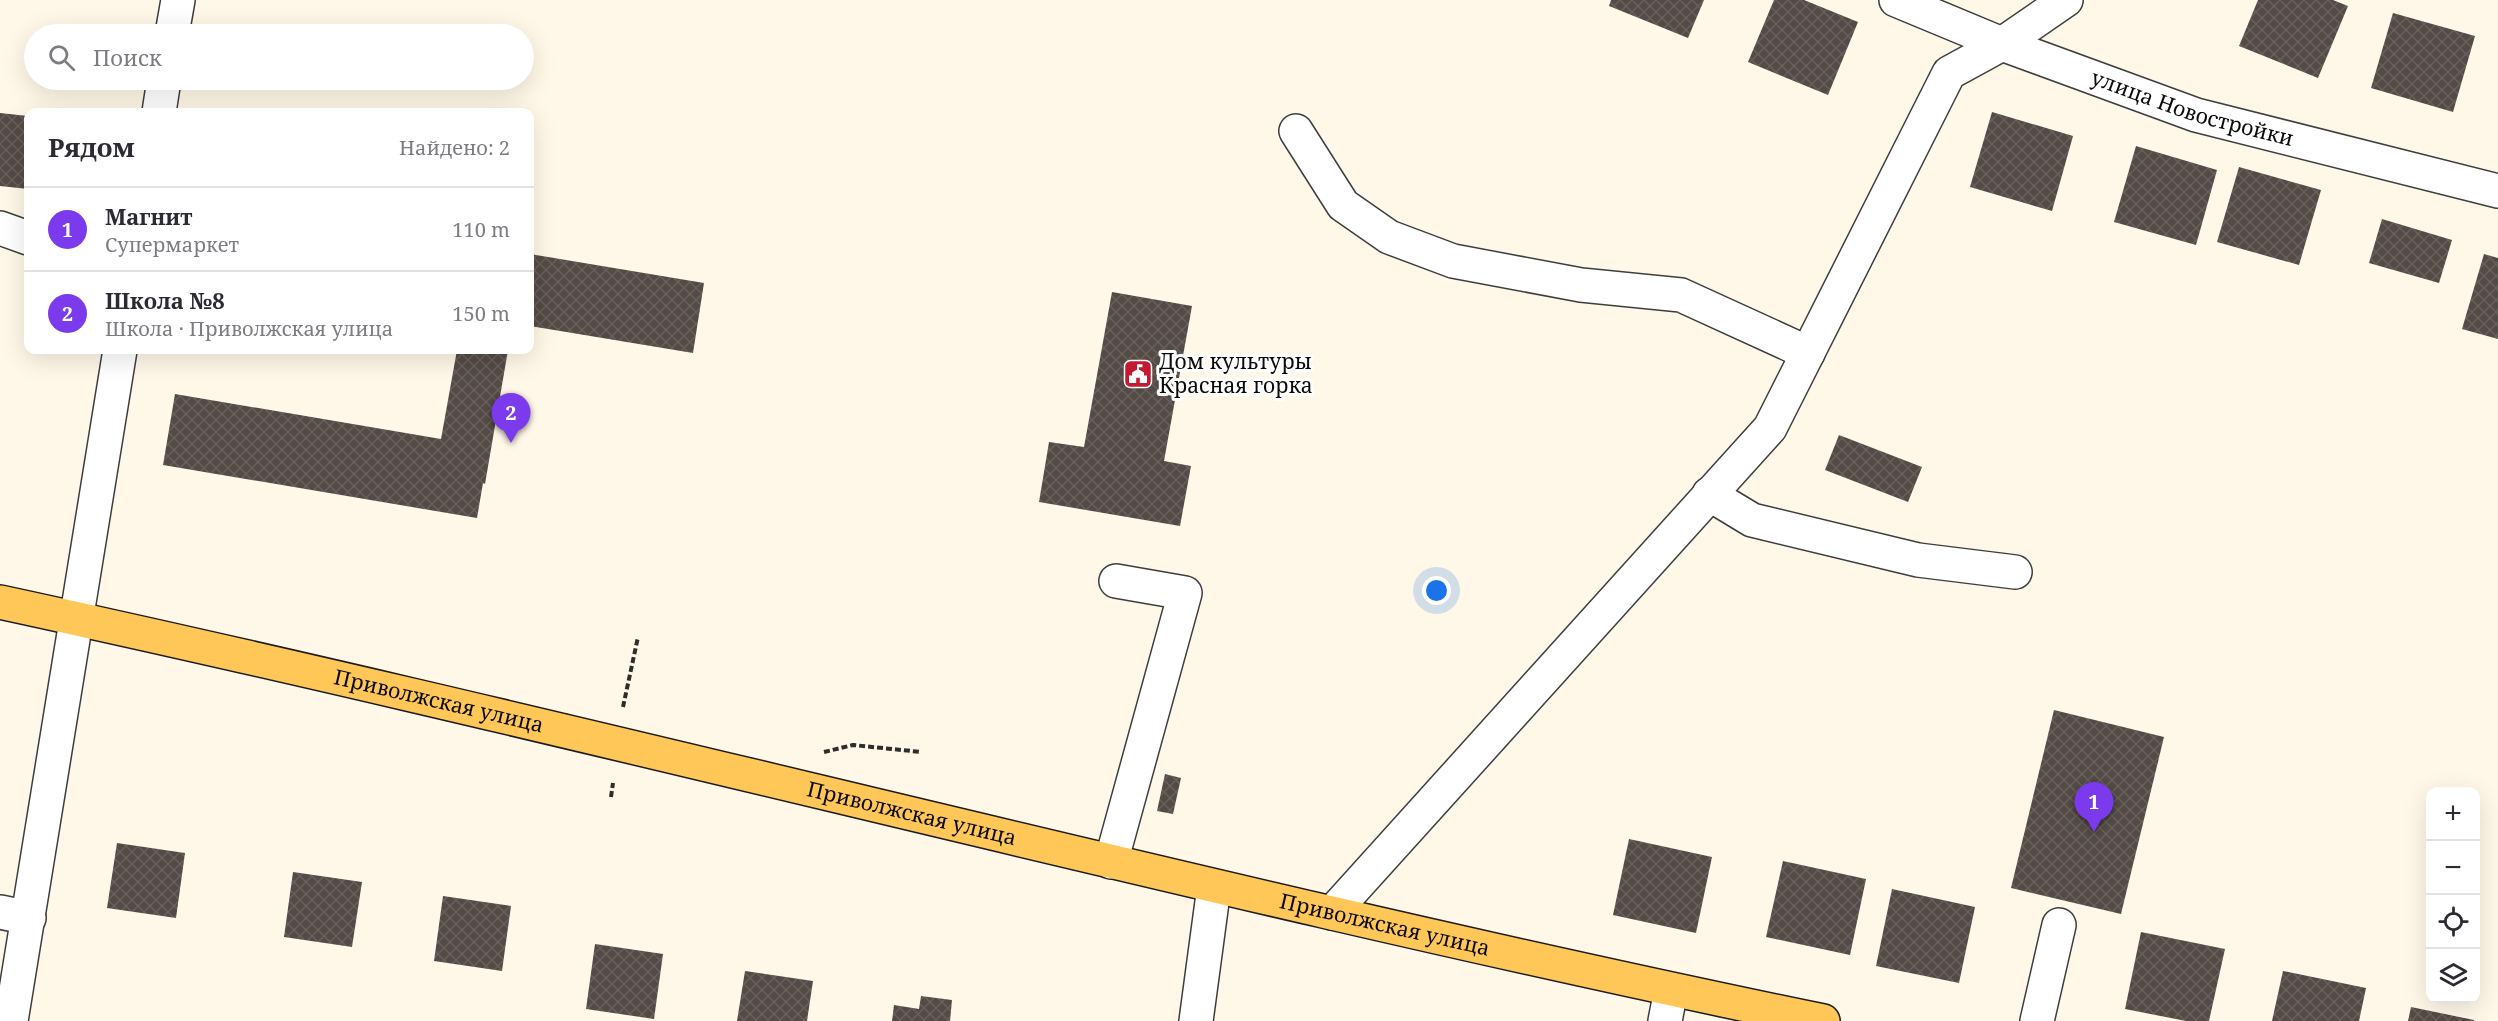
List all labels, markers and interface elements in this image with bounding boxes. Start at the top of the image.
search box [24,24,534,90]
icon: search [45,41,78,74]
text: Поиск [93,42,162,72]
street label: улица Новостройки [2088,63,2297,152]
text: Рядом [48,129,135,165]
text: Найдено: 2 [399,134,510,161]
text: Магнит [105,201,192,231]
text: 1 [62,216,73,243]
text: 110 m [452,216,510,243]
text: Супермаркет [105,231,239,258]
text: Школа №8 [105,285,225,315]
text: 2 [62,300,73,327]
text: 150 m [452,300,510,327]
text: Школа · Приволжская улица [105,315,393,342]
place label: Дом культуры Красная горка [1159,347,1313,399]
public building icon: Дом культуры Красная горка [1122,358,1154,390]
pin: 2 [492,394,530,443]
your location [1422,576,1451,605]
street label: Приволжская улица [331,662,547,739]
street label: Приволжская улица [804,774,1020,851]
pin: 1 [2074,782,2114,832]
map controls [2426,787,2480,1003]
button: + [2426,787,2480,841]
button: − [2426,841,2480,895]
street label: Приволжская улица [1277,886,1493,962]
button: locate [2426,895,2480,949]
button: layers [2426,949,2480,1003]

